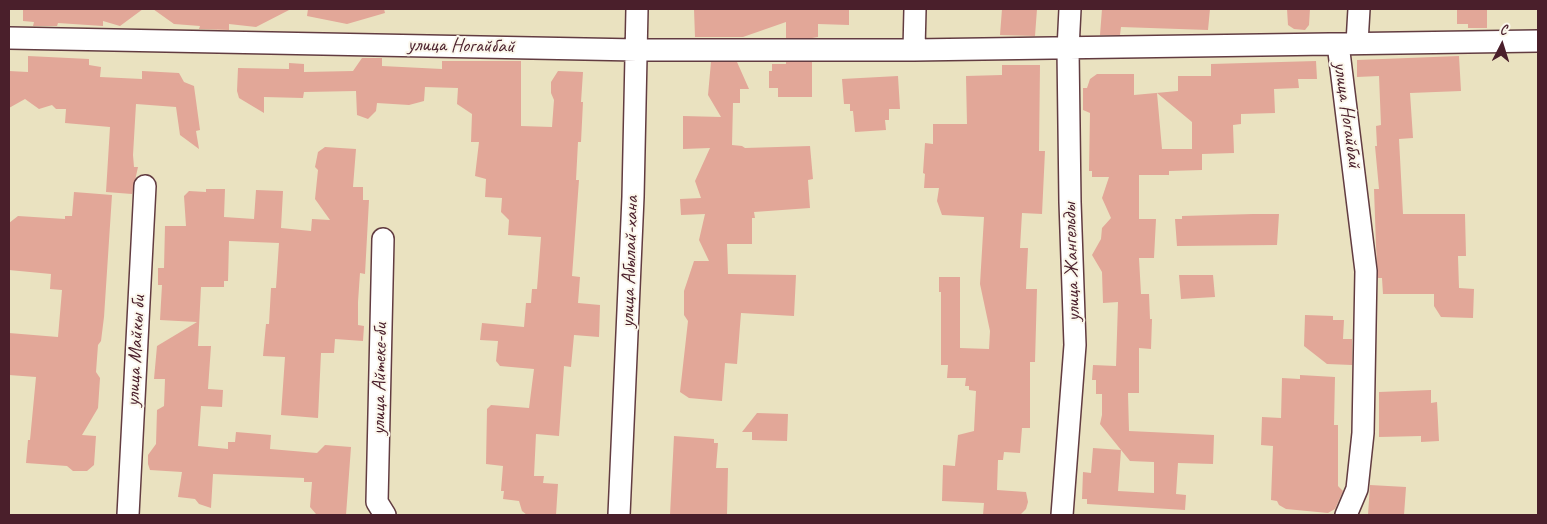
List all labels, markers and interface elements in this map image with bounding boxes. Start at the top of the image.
north arrow [1477,20,1527,70]
text: С [1499,21,1508,38]
street label: улица Ногайбай [407,33,515,59]
street label: улица Ногайбай [1328,60,1366,170]
street label: улица Абылай-хана [616,196,644,328]
street label: улица Жангельды [1058,202,1086,322]
street label: улица Майкы би [121,295,151,407]
street label: улица Айтеке-би [367,323,393,435]

